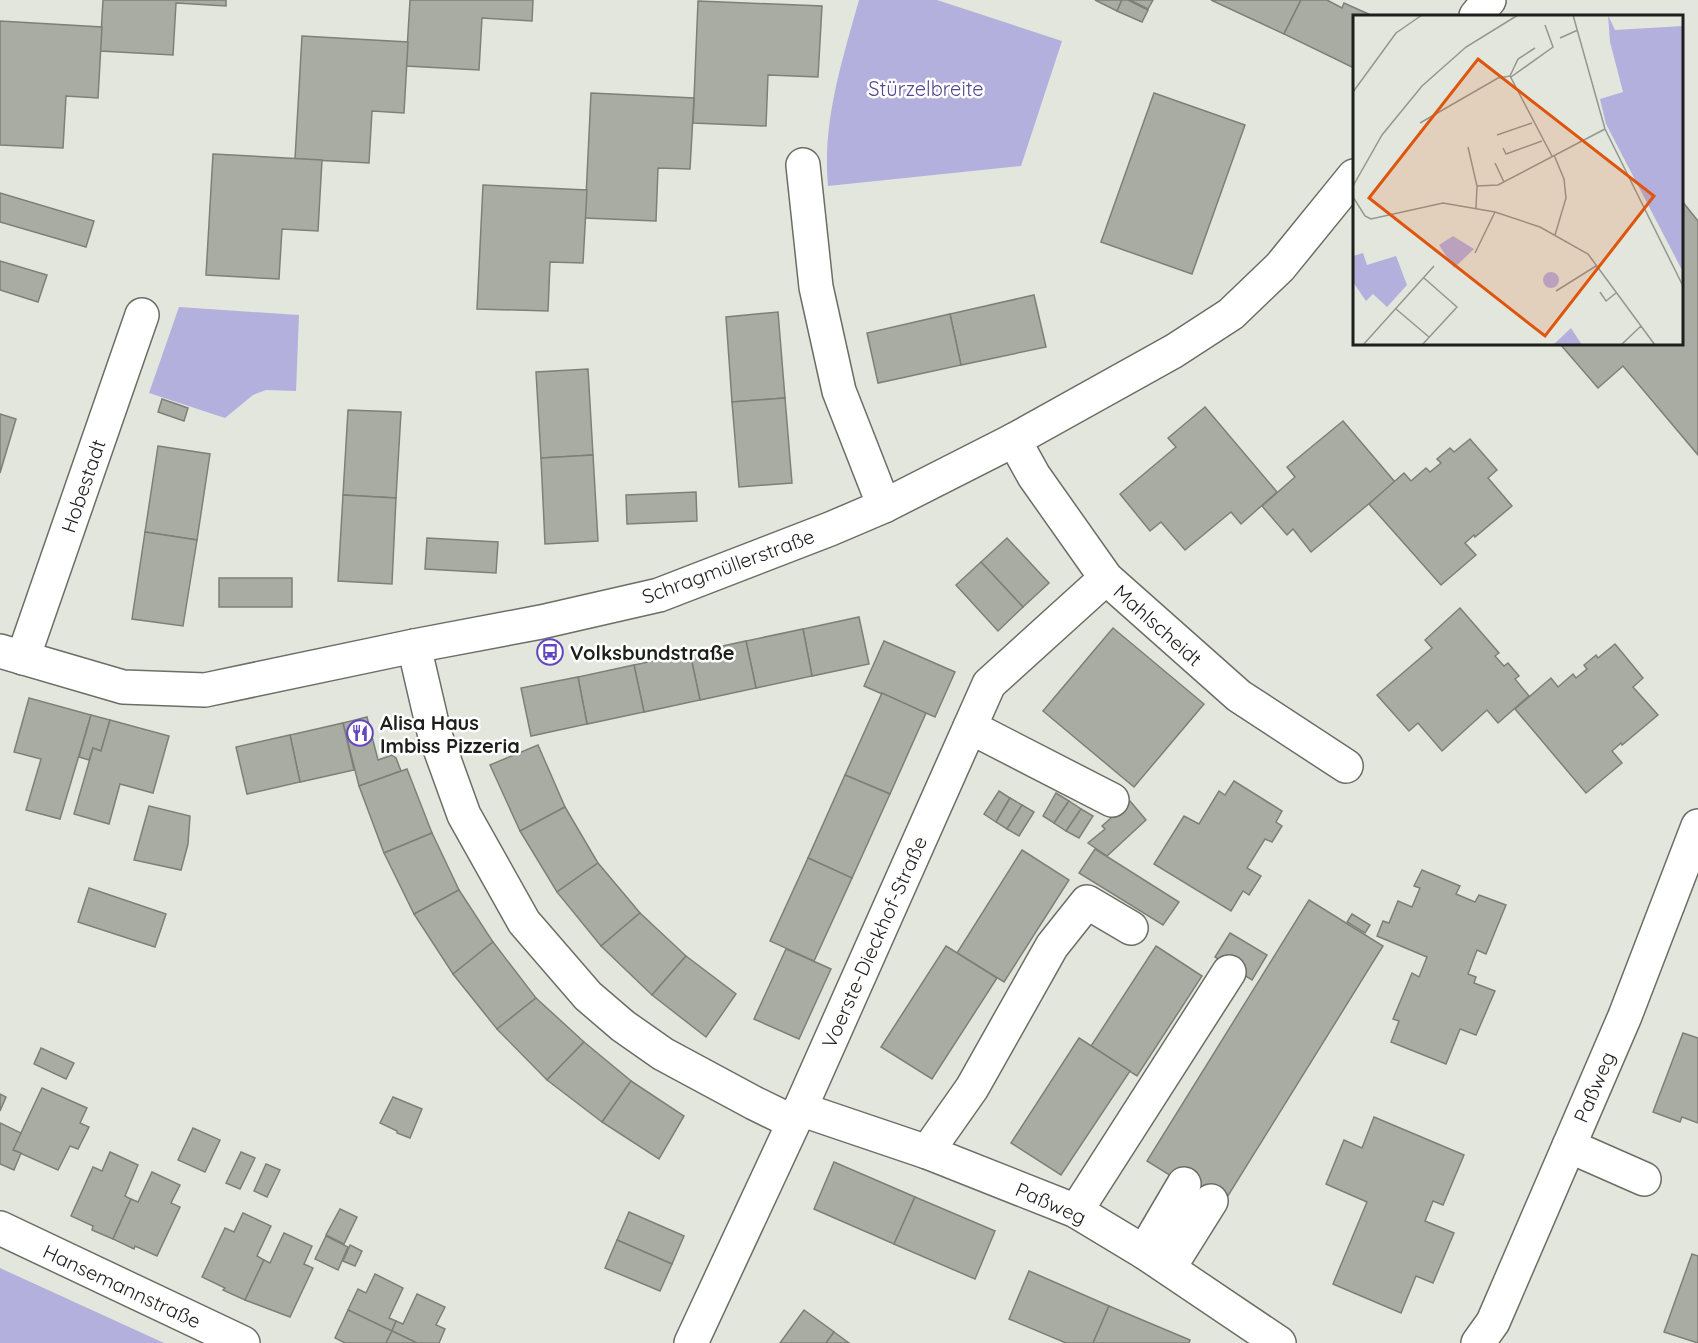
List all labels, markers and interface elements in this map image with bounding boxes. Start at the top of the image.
inset map [1353,15,1683,345]
park label: Stürzelbreite [868,76,984,101]
street label: Hobestadt [55,436,111,536]
street label: Schragmüllerstraße [638,523,818,609]
street label: Mahlscheidt [1109,579,1207,671]
bus stop icon: Volksbundstraße [535,637,565,667]
place label: Volksbundstraße [570,640,735,665]
place label: Alisa Haus Imbiss Pizzeria [380,710,520,758]
restaurant icon: Alisa Haus Imbiss Pizzeria [345,718,375,748]
street label: Voerste-Dieckhof-Straße [816,832,932,1052]
street label: Paßweg [1568,1048,1620,1126]
street label: Paßweg [1012,1176,1090,1230]
street label: Hansemannstraße [39,1238,205,1334]

